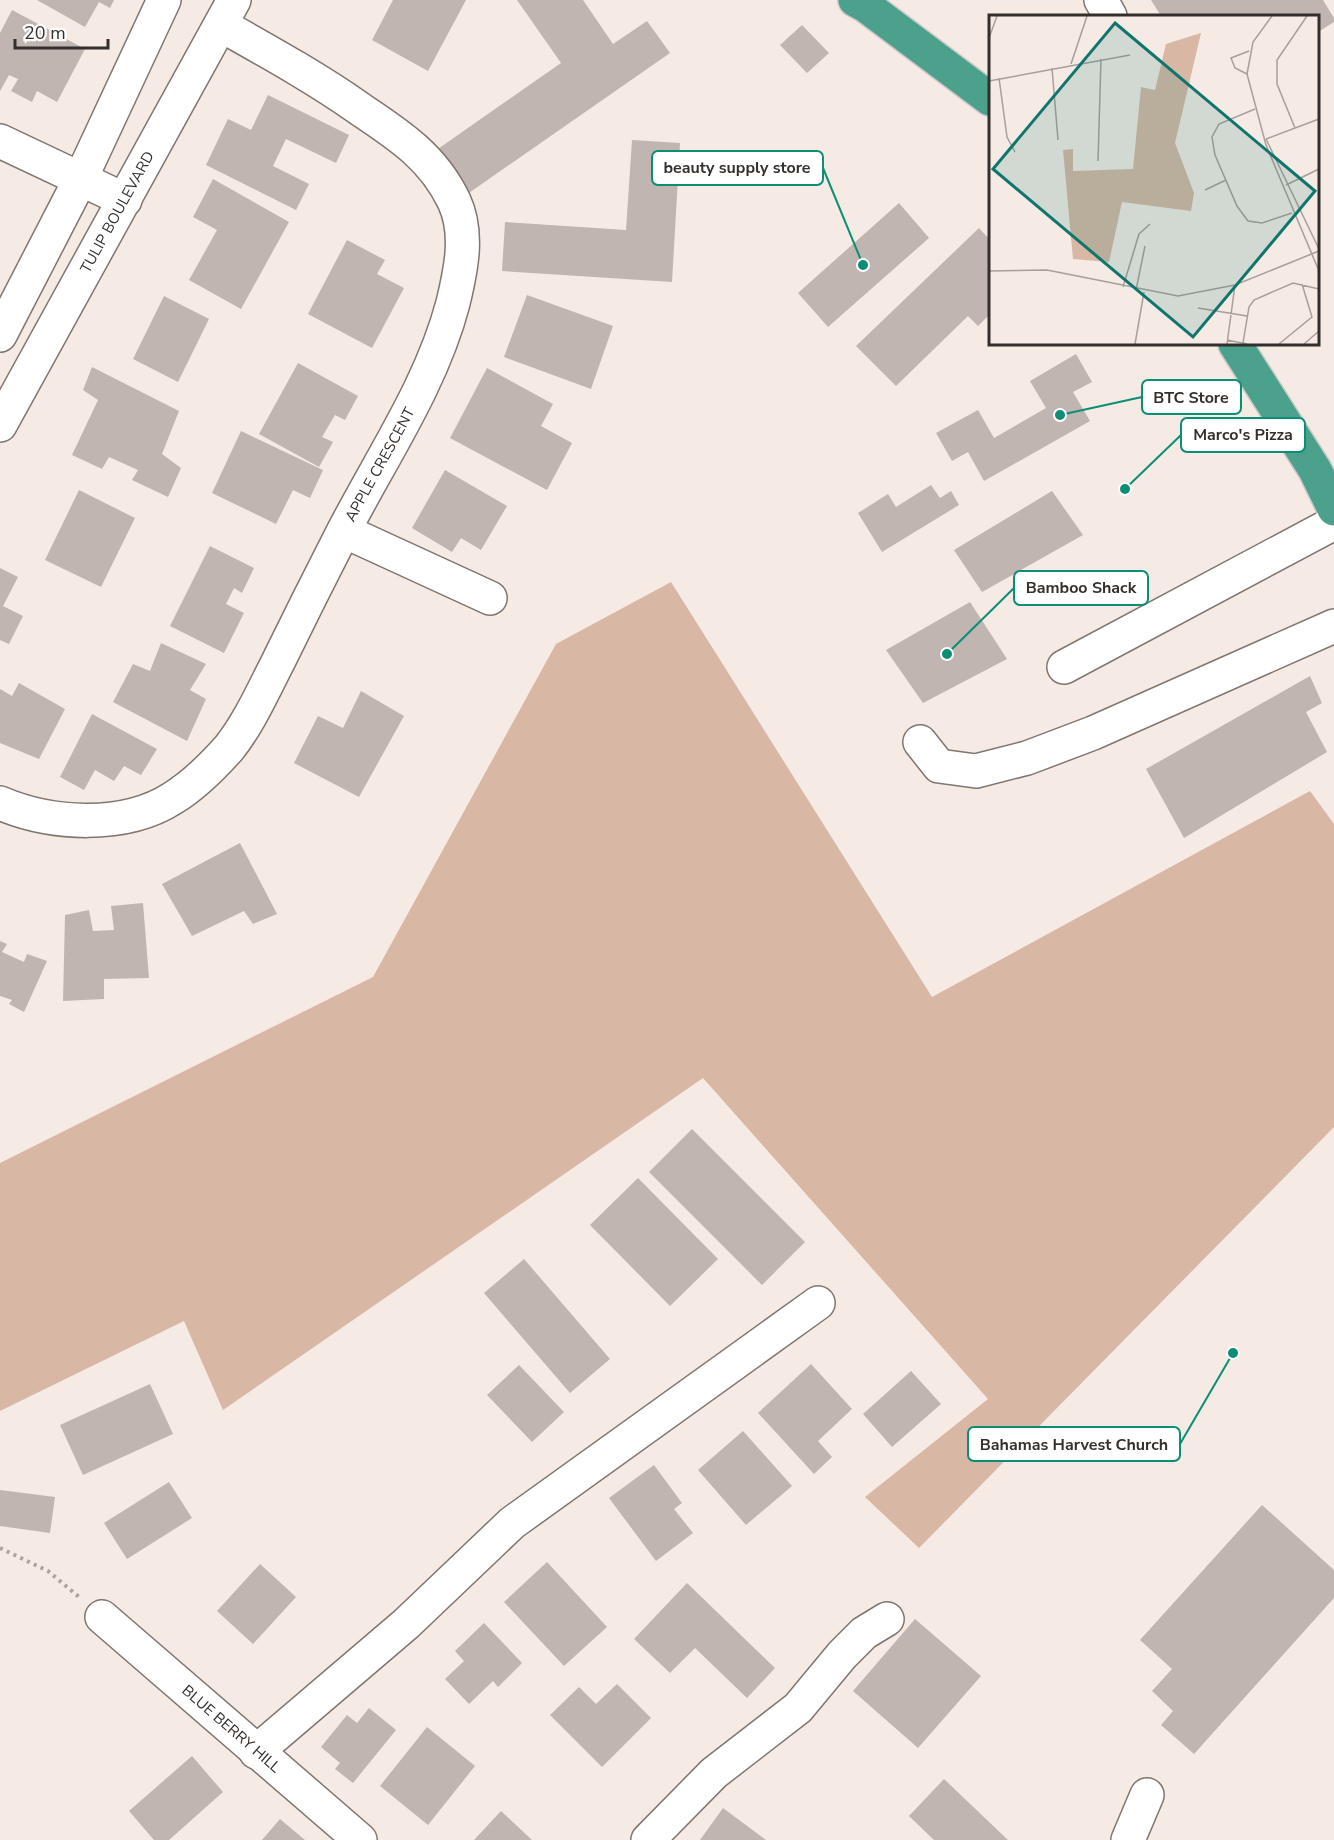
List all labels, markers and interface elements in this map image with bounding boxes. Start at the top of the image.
scale bar [15,12,108,50]
inset map [989,15,1319,345]
text: 20 m [24,21,66,45]
street label: TULIP BOULEVARD [76,148,159,277]
callout: beauty supply store [652,151,823,185]
text: beauty supply store [663,157,811,179]
callout: BTC Store [1142,380,1241,414]
text: BTC Store [1153,387,1229,409]
street label: APPLE CRESCENT [340,404,419,525]
callout: Marco's Pizza [1181,418,1305,452]
text: Marco's Pizza [1193,424,1293,446]
callout: Bamboo Shack [1014,571,1148,605]
text: Bamboo Shack [1026,577,1137,599]
callout: Bahamas Harvest Church [968,1427,1180,1461]
text: Bahamas Harvest Church [980,1434,1168,1456]
street label: BLUE BERRY HILL [178,1680,285,1777]

